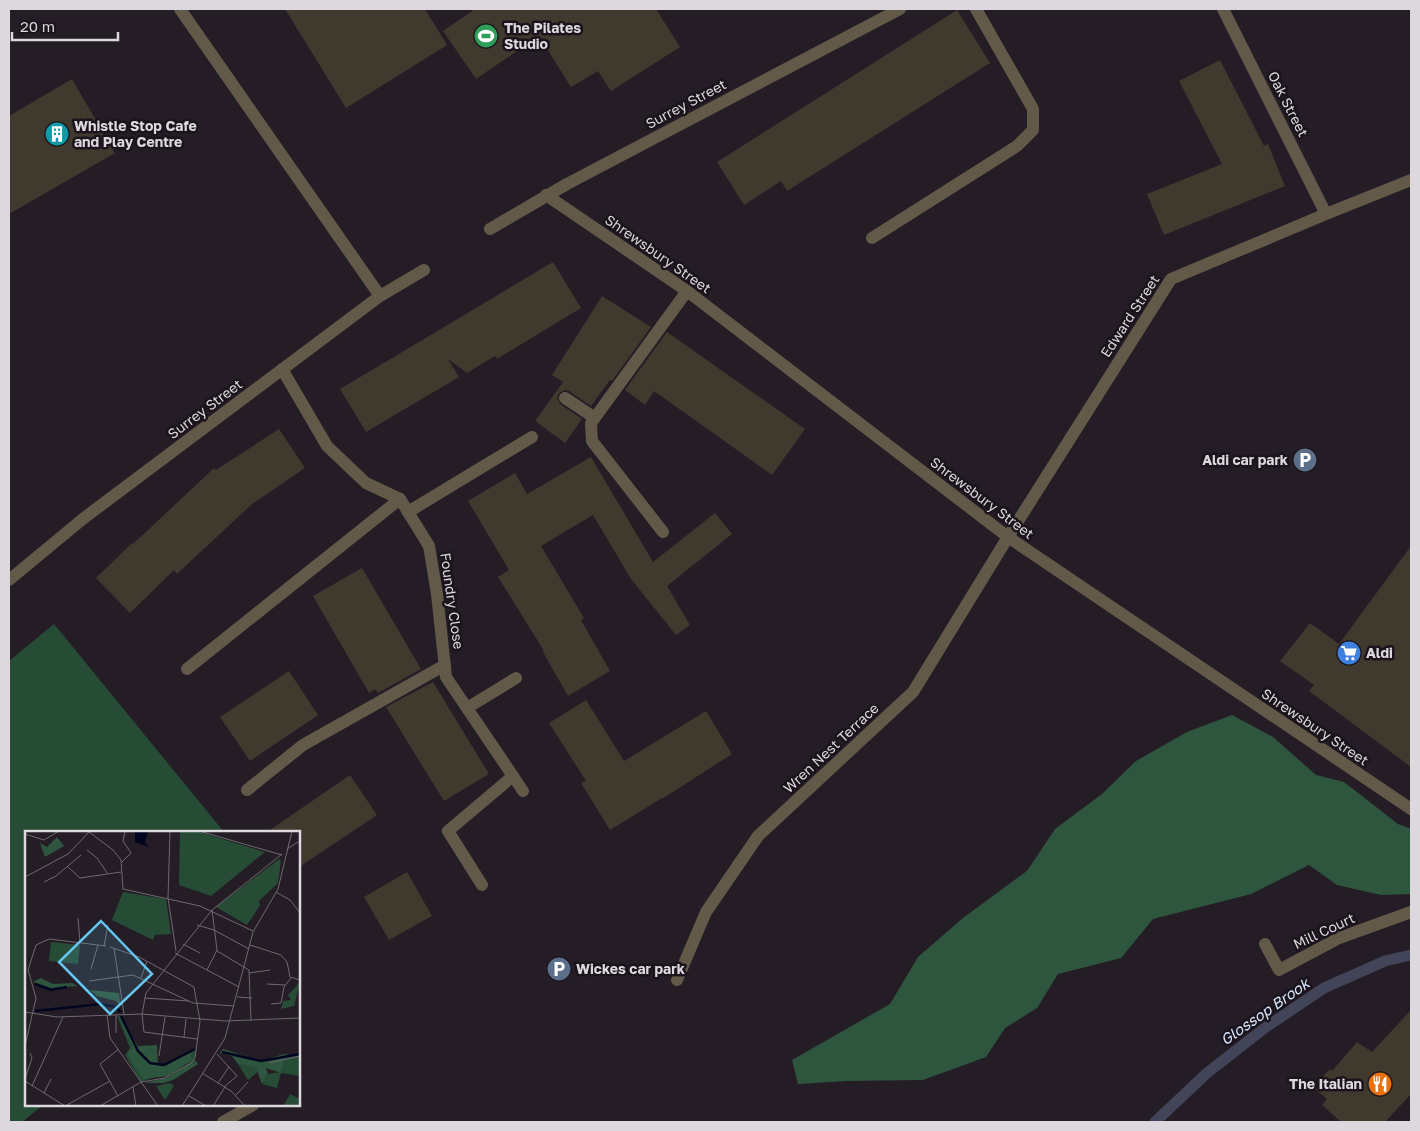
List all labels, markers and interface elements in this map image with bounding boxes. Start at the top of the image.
scale bar [12,10,119,42]
text: 20 m [20,17,55,35]
place label: The Pilates Studio [504,19,581,52]
sports icon: The Pilates Studio [473,23,499,49]
street label: Oak Street [1265,68,1312,139]
street label: Surrey Street [643,75,729,132]
place label: Whistle Stop Cafe and Play Centre [74,117,197,150]
building icon: Whistle Stop Cafe and Play Centre [44,121,70,147]
street label: Shrewsbury Street [602,211,715,297]
street label: Edward Street [1097,271,1163,360]
street label: Surrey Street [164,375,245,442]
parking icon: Aldi car park [1292,447,1318,473]
place label: Aldi car park [1202,451,1288,468]
street label: Shrewsbury Street [927,453,1037,542]
street label: Foundry Close [437,552,468,650]
supermarket icon: Aldi [1336,640,1362,666]
place label: Aldi [1366,644,1393,661]
street label: Shrewsbury Street [1259,684,1372,769]
street label: Wren Nest Terrace [780,699,882,796]
inset map [25,831,300,1106]
street label: Mill Court [1290,909,1357,952]
parking icon: Wickes car park [546,956,572,982]
place label: Wickes car park [576,960,685,977]
water label: Glossop Brook [1217,973,1314,1048]
restaurant icon: The Italian [1367,1071,1393,1097]
place label: The Italian [1289,1075,1362,1092]

